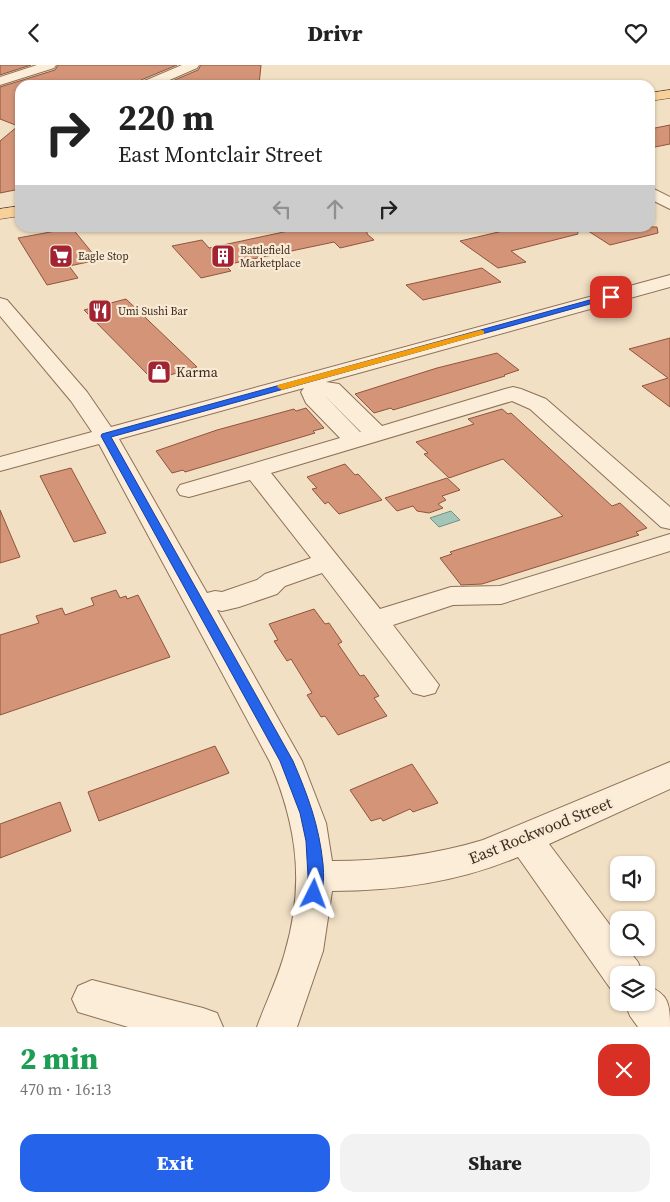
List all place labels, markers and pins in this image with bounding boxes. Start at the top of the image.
supermarket icon: Eagle Stop [48,243,74,269]
building icon: Battlefield Marketplace [210,243,236,269]
place label: Battlefield Marketplace [240,243,301,271]
place label: Eagle Stop [78,249,129,264]
pin [590,276,632,318]
restaurant icon: Umi Sushi Bar [87,298,113,324]
place label: Umi Sushi Bar [118,304,188,319]
shop icon: Karma [146,359,172,385]
place label: Karma [176,362,219,382]

